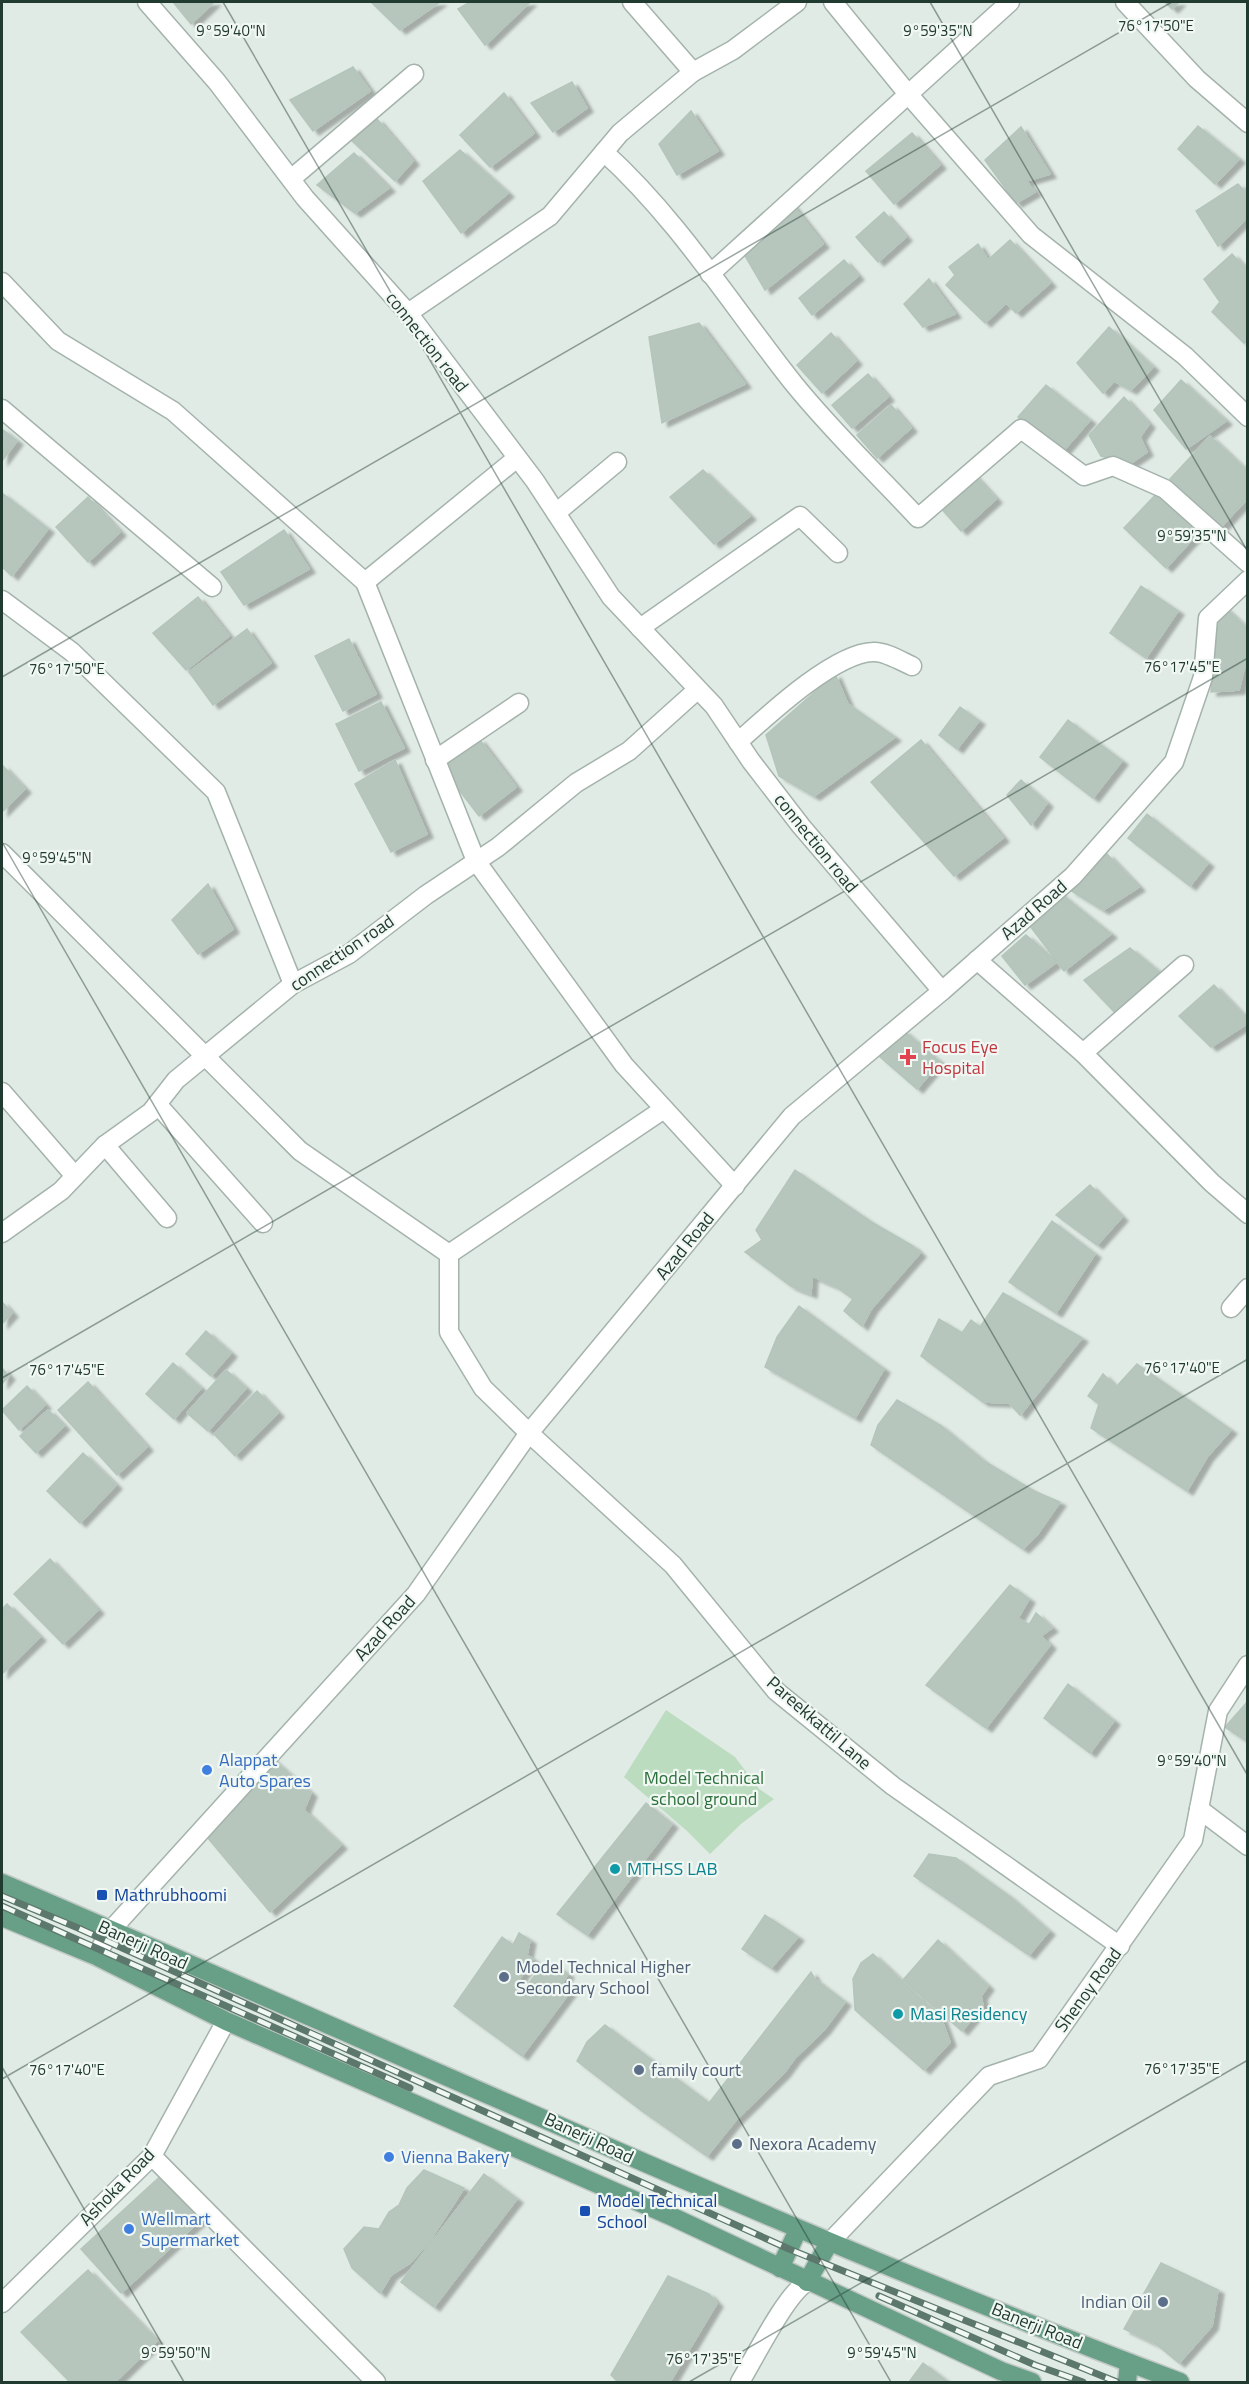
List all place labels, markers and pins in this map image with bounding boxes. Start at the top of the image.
place label: Focus Eye Hospital [922,1033,998,1081]
marker: Focus Eye Hospital [899,1048,917,1066]
place label: Alappat Auto Spares [219,1746,311,1794]
marker: Alappat Auto Spares [200,1763,214,1777]
place label: MTHSS LAB [627,1855,718,1882]
marker: MTHSS LAB [608,1862,622,1876]
place label: Mathrubhoomi [114,1881,227,1908]
marker: Mathrubhoomi [95,1888,109,1902]
place label: Model Technical Higher Secondary School [516,1953,691,2001]
marker: Model Technical Higher Secondary School [497,1970,511,1984]
place label: Masi Residency [910,2000,1028,2027]
marker: Masi Residency [891,2007,905,2021]
place label: family court [651,2056,742,2083]
marker: family court [632,2063,646,2077]
place label: Nexora Academy [749,2130,877,2157]
marker: Nexora Academy [730,2137,744,2151]
place label: Vienna Bakery [401,2143,510,2170]
marker: Vienna Bakery [382,2150,396,2164]
place label: Model Technical School [597,2187,717,2235]
marker: Model Technical School [578,2204,592,2218]
place label: Wellmart Supermarket [141,2205,240,2253]
marker: Wellmart Supermarket [122,2222,136,2236]
place label: Indian Oil [1081,2288,1151,2315]
marker: Indian Oil [1156,2295,1170,2309]

